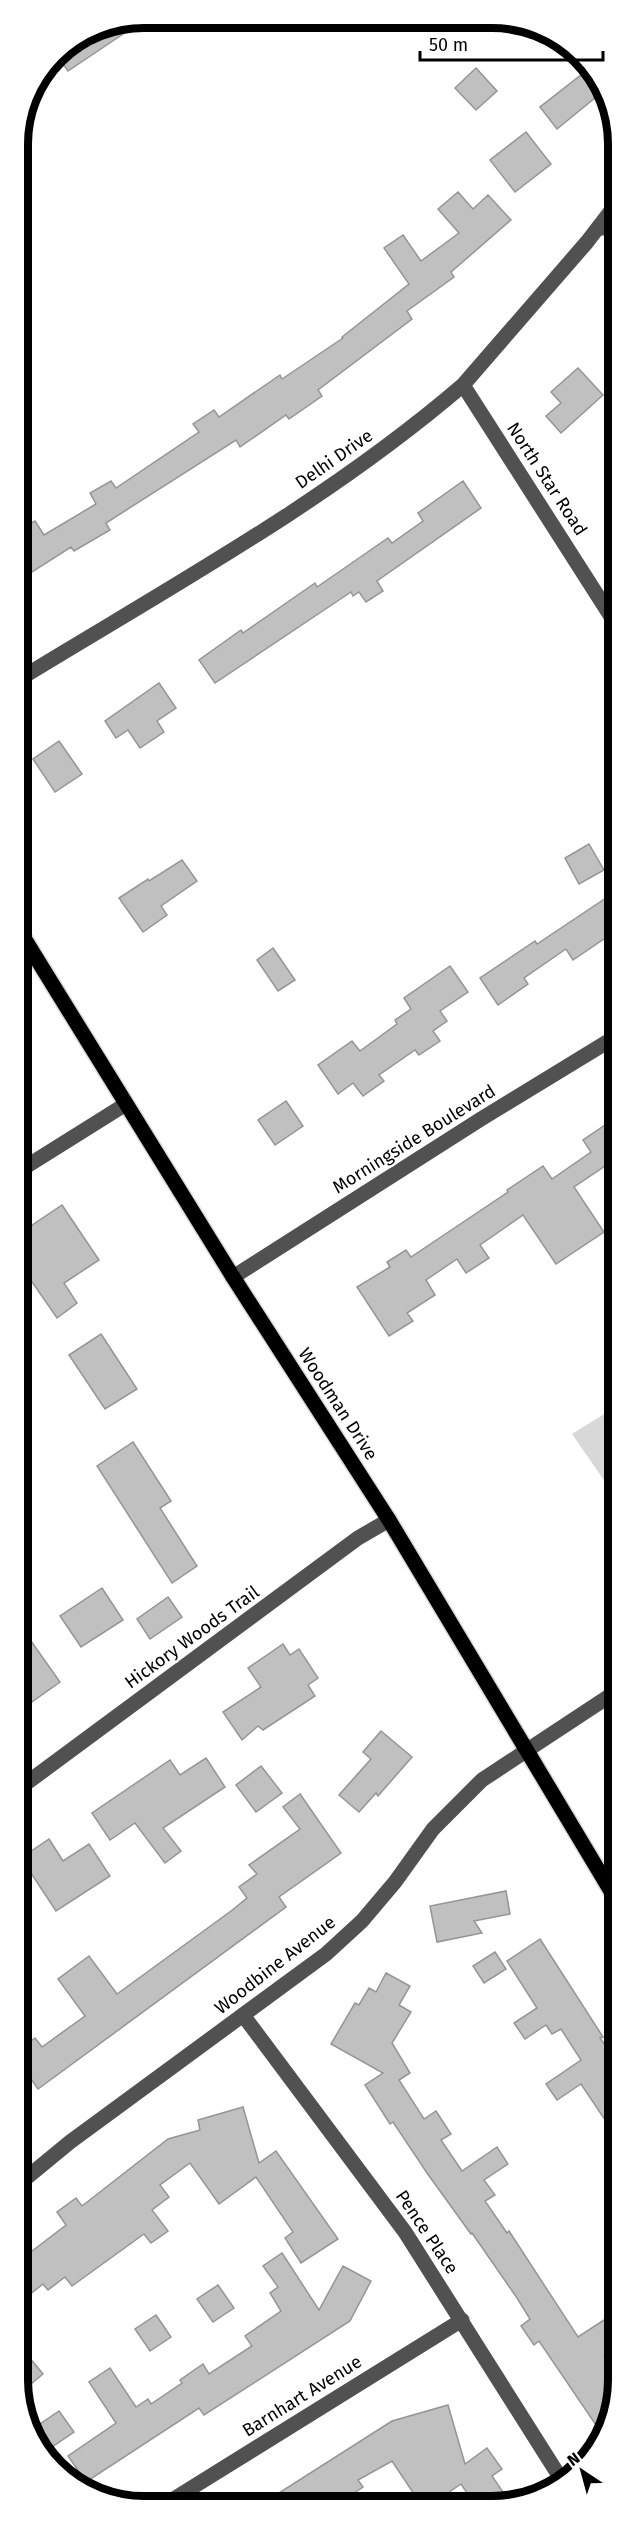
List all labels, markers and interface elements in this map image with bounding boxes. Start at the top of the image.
scale bar [420,24,603,62]
text: 50 m [429,34,468,56]
street label: North Star Road [502,418,592,540]
street label: Delhi Drive [291,424,377,494]
street label: Morningside Boulevard [328,1080,500,1198]
street label: Woodman Drive [294,1344,382,1464]
street label: Hickory Woods Trail [120,1581,264,1693]
street label: Woodbine Avenue [210,1911,340,2019]
street label: Pence Place [391,2186,463,2278]
street label: Barnhart Avenue [238,2350,366,2442]
north arrow [552,2441,612,2501]
text: N [564,2448,583,2470]

